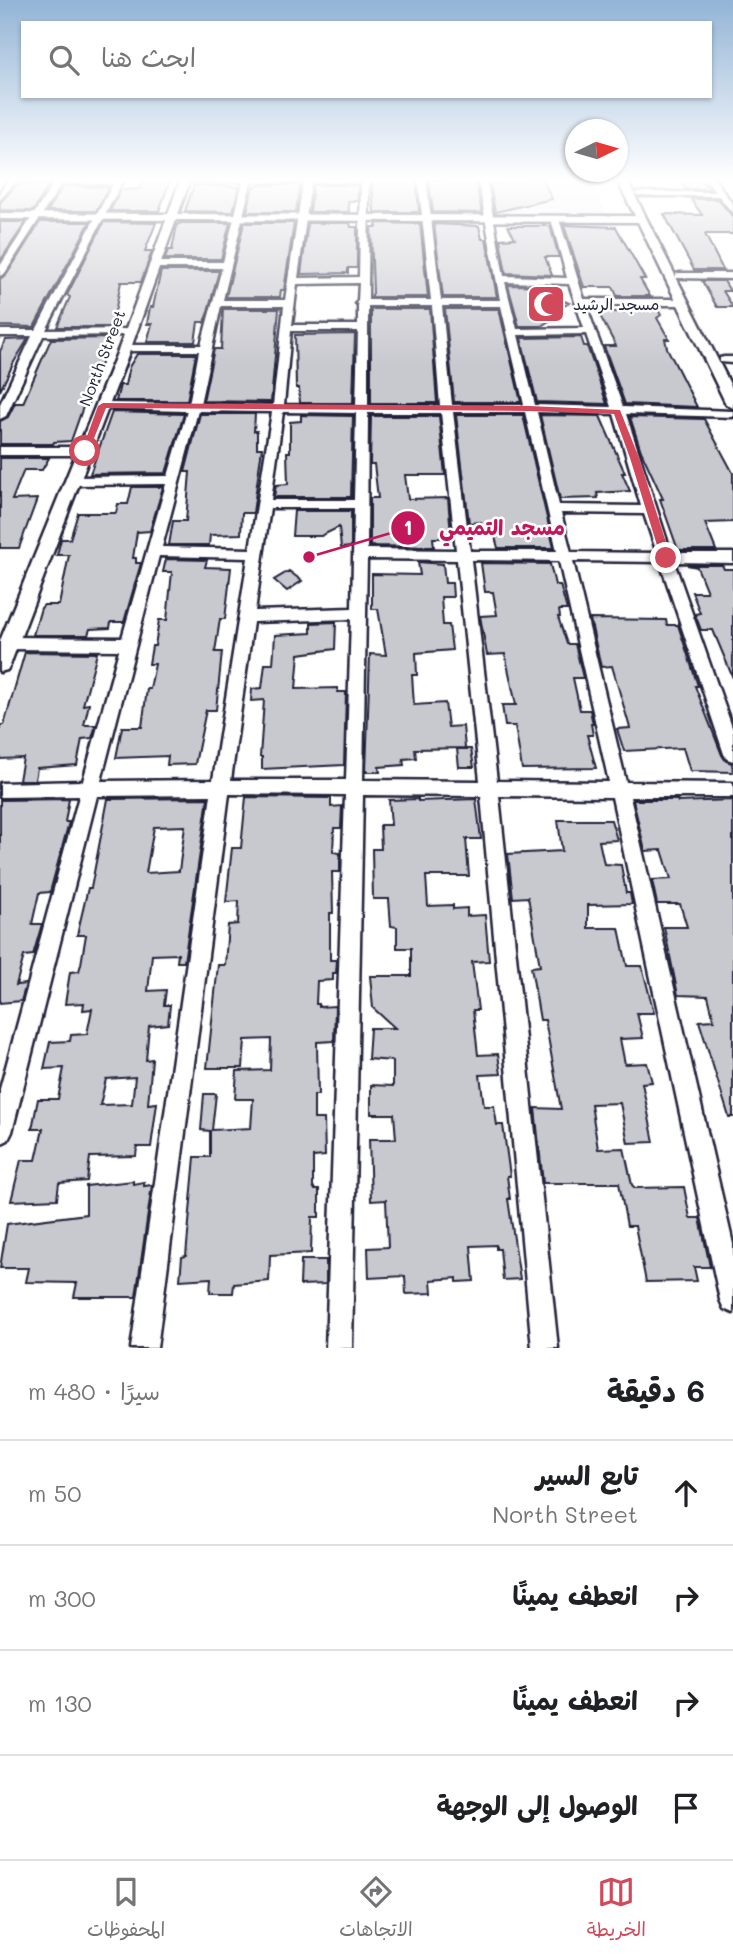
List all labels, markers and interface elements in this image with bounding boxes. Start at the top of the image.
search box [21,21,712,98]
text: ابحث هنا [101,40,196,74]
icon: search [45,41,83,79]
north arrow [565,119,628,182]
mosque icon: مسجد الرشيد [525,283,567,325]
place label: مسجد الرشيد [573,293,659,314]
street label: North Street [74,307,130,409]
route start [69,435,100,466]
callout: مسجد التميمي [390,507,579,549]
text: 1 [403,513,413,540]
text: مسجد التميمي [439,513,565,547]
route end [650,542,681,573]
text: 6 دقيقة [607,1370,705,1410]
text: سيرًا · 480 m [28,1376,160,1406]
text: تابع السير [536,1458,638,1492]
icon: ahead [667,1474,705,1512]
text: 50 m [28,1478,81,1508]
text: North Street [492,1499,638,1529]
text: انعطف يمينًا [513,1578,638,1612]
icon: right [667,1579,705,1617]
text: 300 m [28,1583,96,1613]
text: انعطف يمينًا [513,1683,638,1717]
icon: right [667,1684,705,1722]
text: 130 m [28,1688,92,1718]
text: الوصول إلى الوجهة [436,1788,638,1822]
icon: arrive [667,1789,705,1827]
tab: المحفوظات [87,1873,165,1946]
tab: الاتجاهات [339,1873,413,1946]
tab: الخريطة [587,1873,646,1946]

